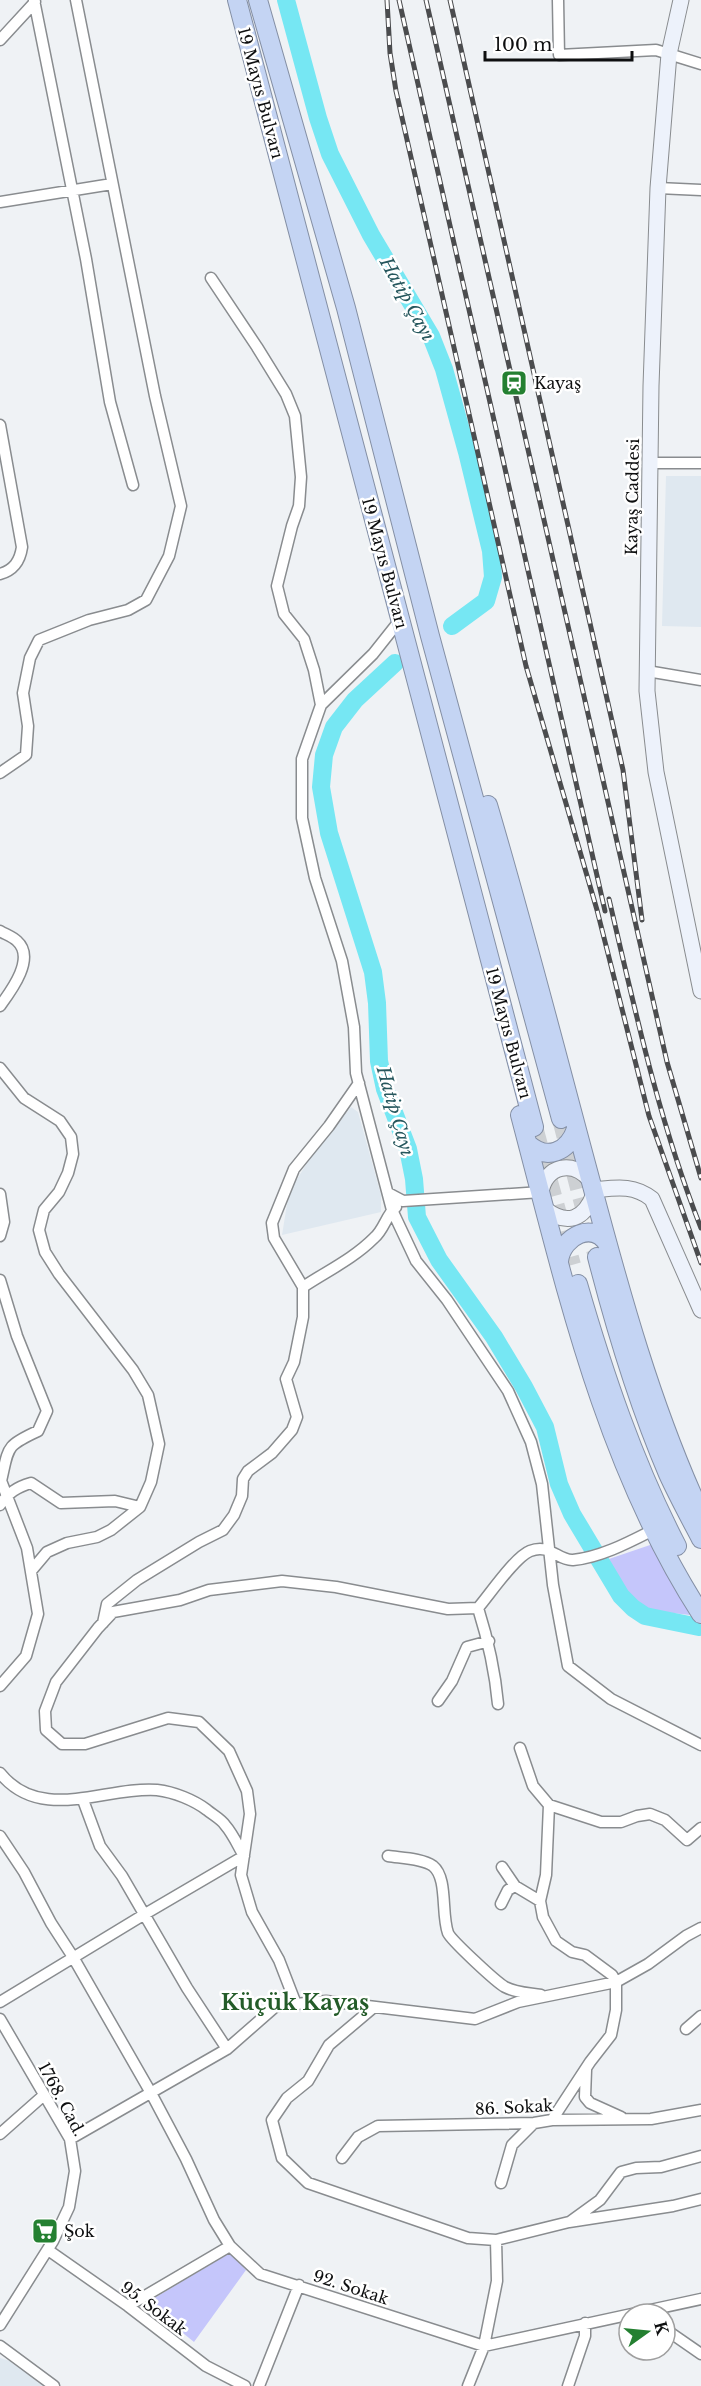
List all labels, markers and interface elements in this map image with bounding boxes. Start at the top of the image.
scale bar [485,24,632,62]
street label: 19 Mayıs Bulvarı [234,25,288,161]
text: 100 m [494,34,552,56]
water label: Hatip Çayı [374,252,439,345]
station icon: Kayaş [499,368,529,398]
place label: Kayaş [534,373,581,393]
street label: Kayaş Caddesi [621,438,643,556]
street label: 19 Mayıs Bulvarı [358,495,412,631]
street label: 19 Mayıs Bulvarı [482,965,536,1101]
water label: Hatip Çayı [371,1063,418,1159]
district label: Küçük Kayaş [221,1989,369,2016]
street label: 1768. Cad. [34,2059,90,2139]
street label: 86. Sokak [474,2095,554,2119]
supermarket icon: Şok [30,2216,60,2246]
place label: Şok [64,2221,95,2241]
street label: 92. Sokak [311,2265,391,2309]
street label: 95. Sokak [117,2277,191,2339]
north arrow [617,2302,677,2362]
text: K [650,2319,673,2338]

